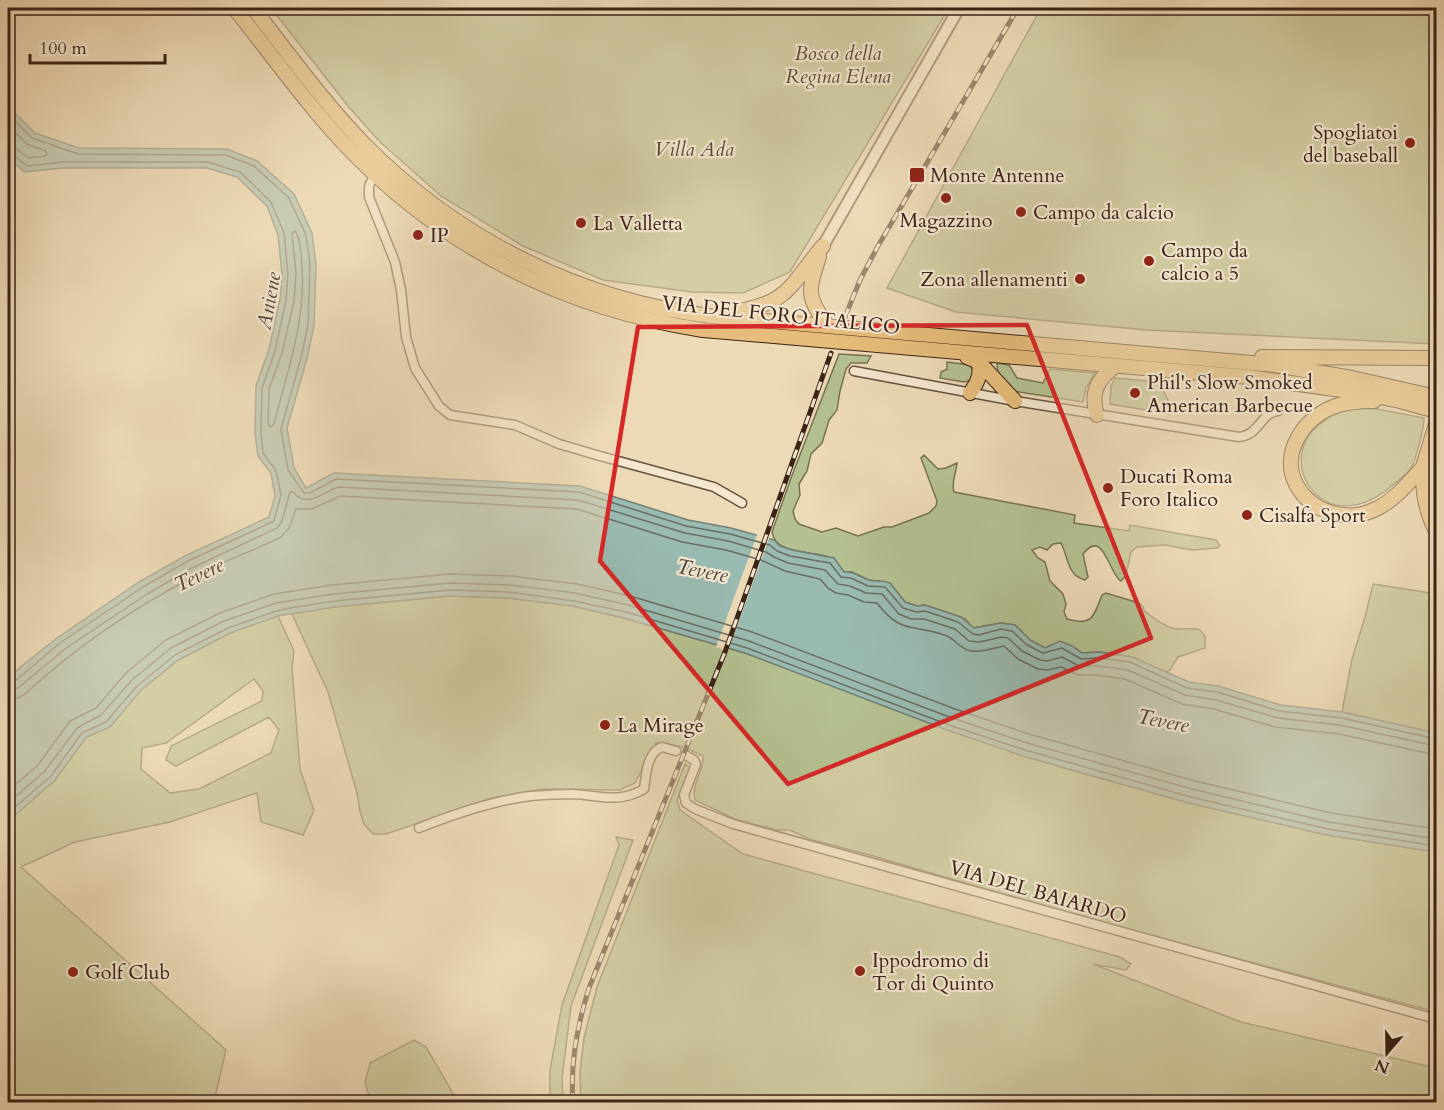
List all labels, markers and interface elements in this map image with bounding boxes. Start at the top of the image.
scale bar [30,27,165,65]
text: 100 m [39,36,87,61]
park label: Bosco della Regina Elena [785,40,891,90]
place label: Spogliatoi del baseball [1303,119,1398,169]
park label: Villa Ada [654,136,734,163]
marker: Spogliatoi del baseball [1403,136,1417,150]
place label: Monte Antenne [930,162,1065,189]
marker: Monte Antenne [908,166,926,184]
marker: Magazzino [939,191,953,205]
place label: Campo da calcio [1033,199,1174,226]
marker: Campo da calcio [1014,205,1028,219]
place label: Magazzino [899,207,993,234]
place label: La Valletta [593,210,683,237]
marker: La Valletta [574,216,588,230]
place label: IP [430,222,449,249]
marker: IP [411,228,425,242]
place label: Campo da calcio a 5 [1161,237,1248,287]
marker: Campo da calcio a 5 [1142,254,1156,268]
place label: Zona allenamenti [920,266,1068,293]
water label: Aniene [249,269,288,333]
marker: Zona allenamenti [1073,272,1087,286]
street label: VIA DEL FORO ITALICO [660,289,902,341]
place label: Phil's Slow Smoked American Barbecue [1147,369,1313,419]
marker: Phil's Slow Smoked American Barbecue [1128,386,1142,400]
place label: Ducati Roma Foro Italico [1120,463,1233,513]
marker: Ducati Roma Foro Italico [1101,481,1115,495]
place label: Cisalfa Sport [1259,502,1366,529]
marker: Cisalfa Sport [1240,508,1254,522]
water label: Tevere [169,550,230,599]
water label: Tevere [674,552,731,590]
water label: Tevere [1135,702,1192,740]
place label: La Mirage [617,712,704,739]
marker: La Mirage [598,718,612,732]
street label: VIA DEL BAIARDO [946,854,1130,930]
place label: Ippodromo di Tor di Quinto [872,947,994,997]
place label: Golf Club [85,959,170,986]
marker: Ippodromo di Tor di Quinto [853,964,867,978]
marker: Golf Club [66,965,80,979]
north arrow [1357,1023,1417,1083]
text: N [1372,1053,1393,1079]

